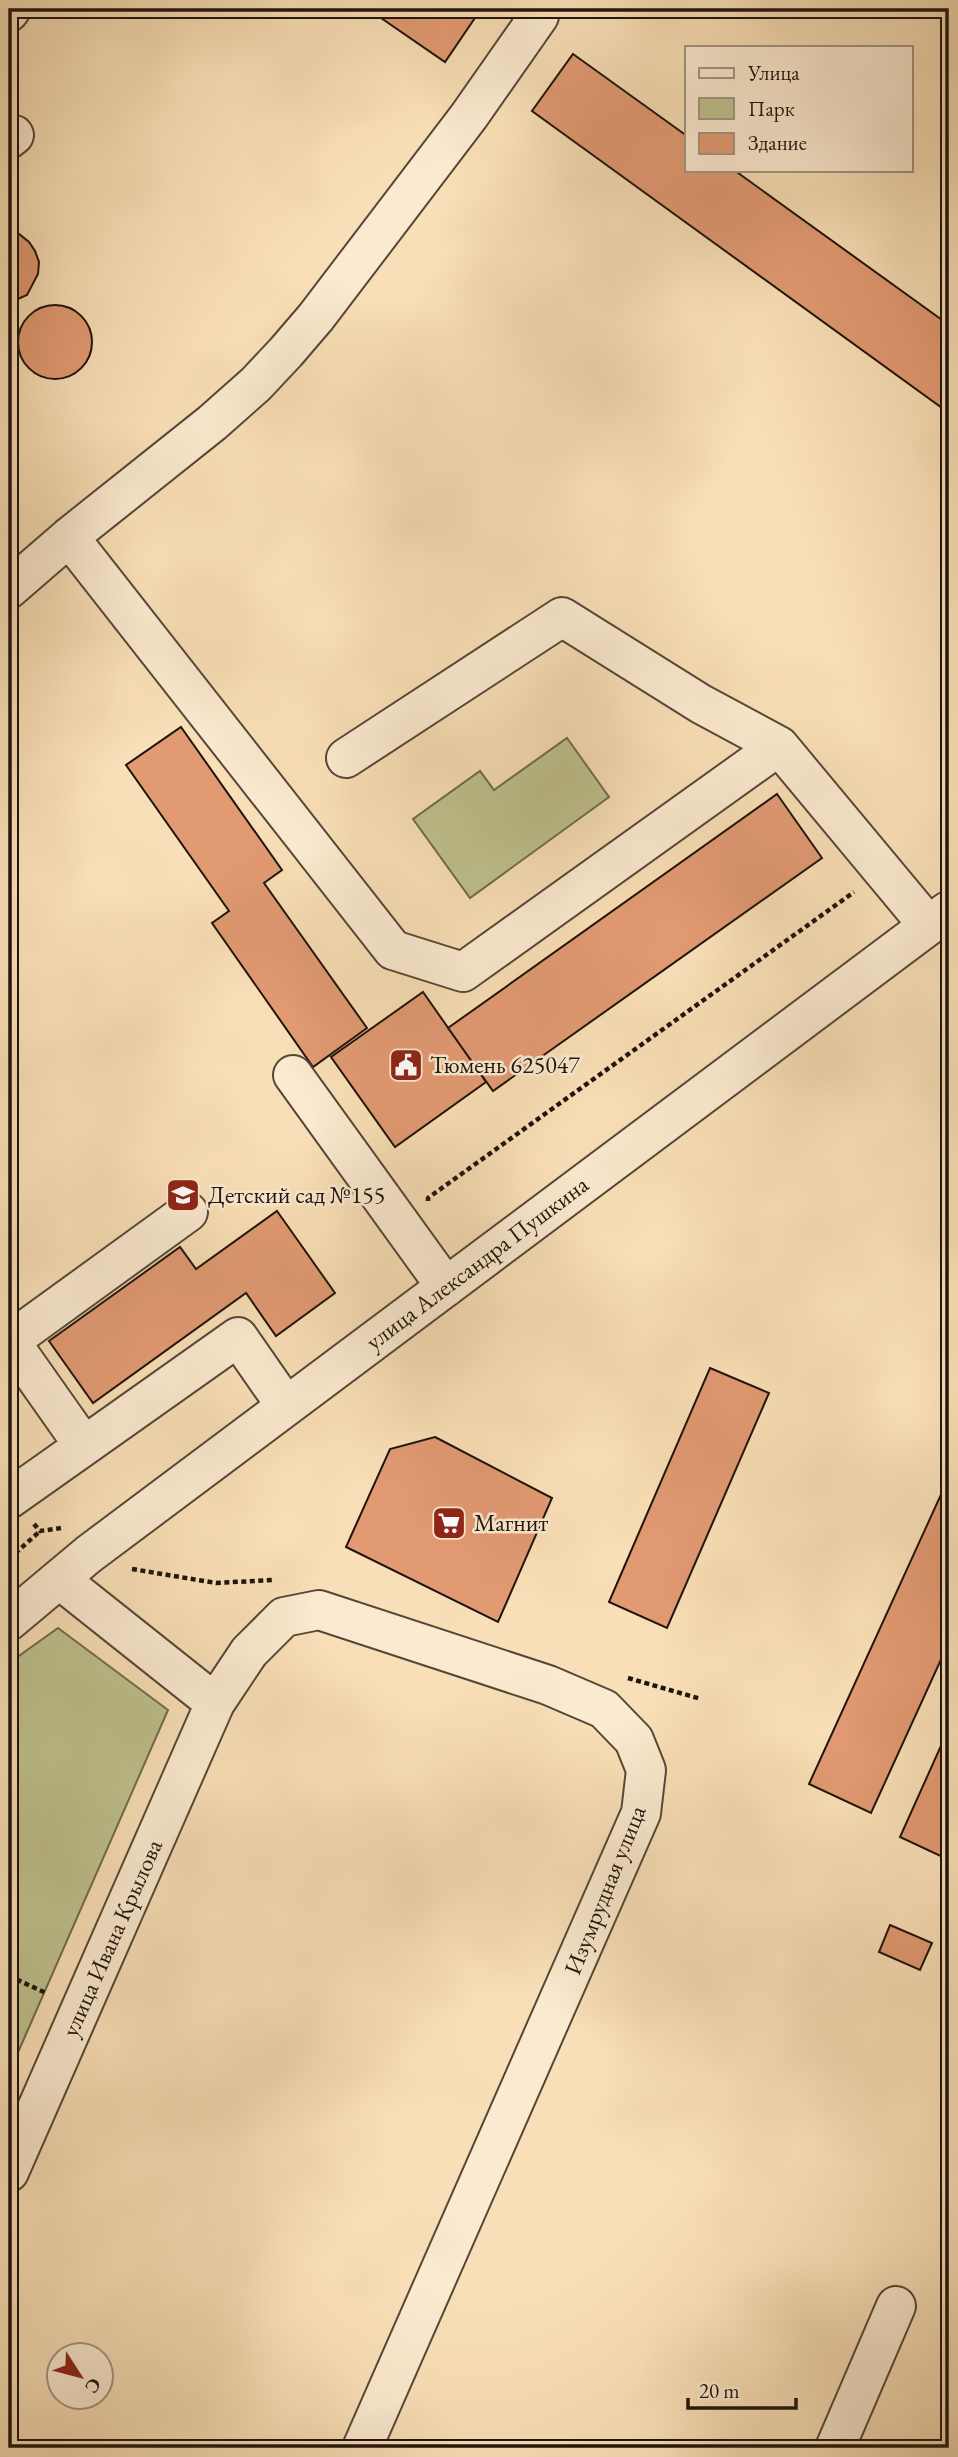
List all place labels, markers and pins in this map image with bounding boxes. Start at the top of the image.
public building icon: Тюмень 625047 [387,1046,425,1084]
place label: Тюмень 625047 [430,1049,580,1080]
school or university icon: Детский сад №155 [164,1176,202,1214]
place label: Детский сад №155 [208,1179,385,1210]
supermarket icon: Магнит [430,1504,468,1542]
place label: Магнит [474,1507,548,1538]

